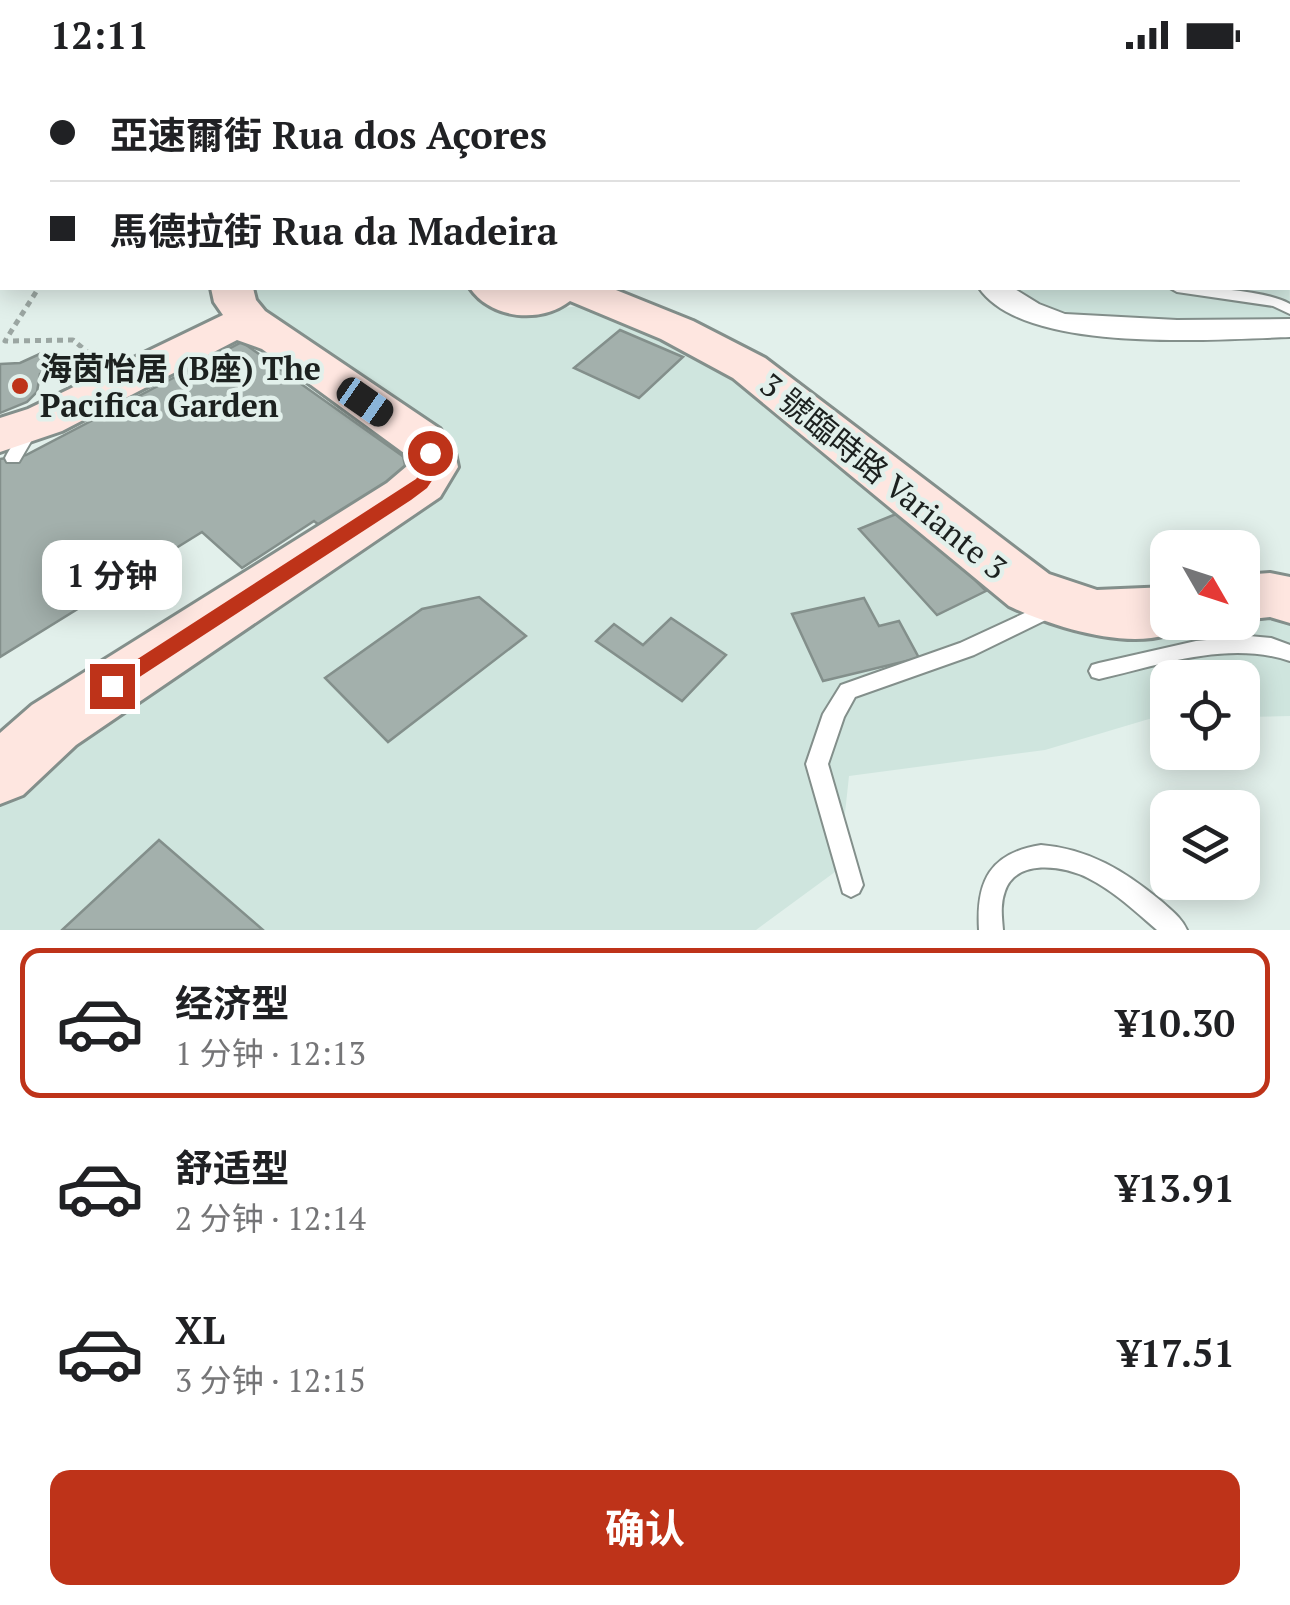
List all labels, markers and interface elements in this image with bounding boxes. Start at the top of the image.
text: 12:11 [50,10,149,60]
text: 亞速爾街 Rua dos Açores [110,110,547,160]
text: 馬德拉街 Rua da Madeira [110,206,558,256]
place label: 海茵怡居 (B座) The Pacifica Garden [40,347,321,426]
street label: 3 號臨時路 Variante 3 [752,363,1016,589]
car [332,373,398,431]
marker: 海茵怡居 (B座) The Pacifica Garden [9,375,31,397]
route start [408,431,453,476]
north arrow [1150,530,1260,640]
map controls [1150,530,1260,900]
callout: 1 分钟 [42,541,182,611]
text: 1 分钟 [67,554,157,596]
button: locate [1150,660,1260,770]
route end [90,664,135,709]
button: layers [1150,790,1260,900]
icon: car [55,978,145,1068]
text: 经济型 [175,978,289,1028]
text: ¥10.30 [1116,998,1235,1048]
text: 1 分钟 · 12:13 [175,1032,366,1074]
icon: car [55,1143,145,1233]
text: 舒适型 [175,1143,289,1193]
text: ¥13.91 [1116,1163,1235,1213]
text: 2 分钟 · 12:14 [175,1197,366,1239]
text: XL [175,1305,225,1355]
icon: car [55,1308,145,1398]
text: ¥17.51 [1118,1328,1235,1378]
text: 3 分钟 · 12:15 [175,1359,366,1401]
button: 确认 [50,1470,1240,1585]

